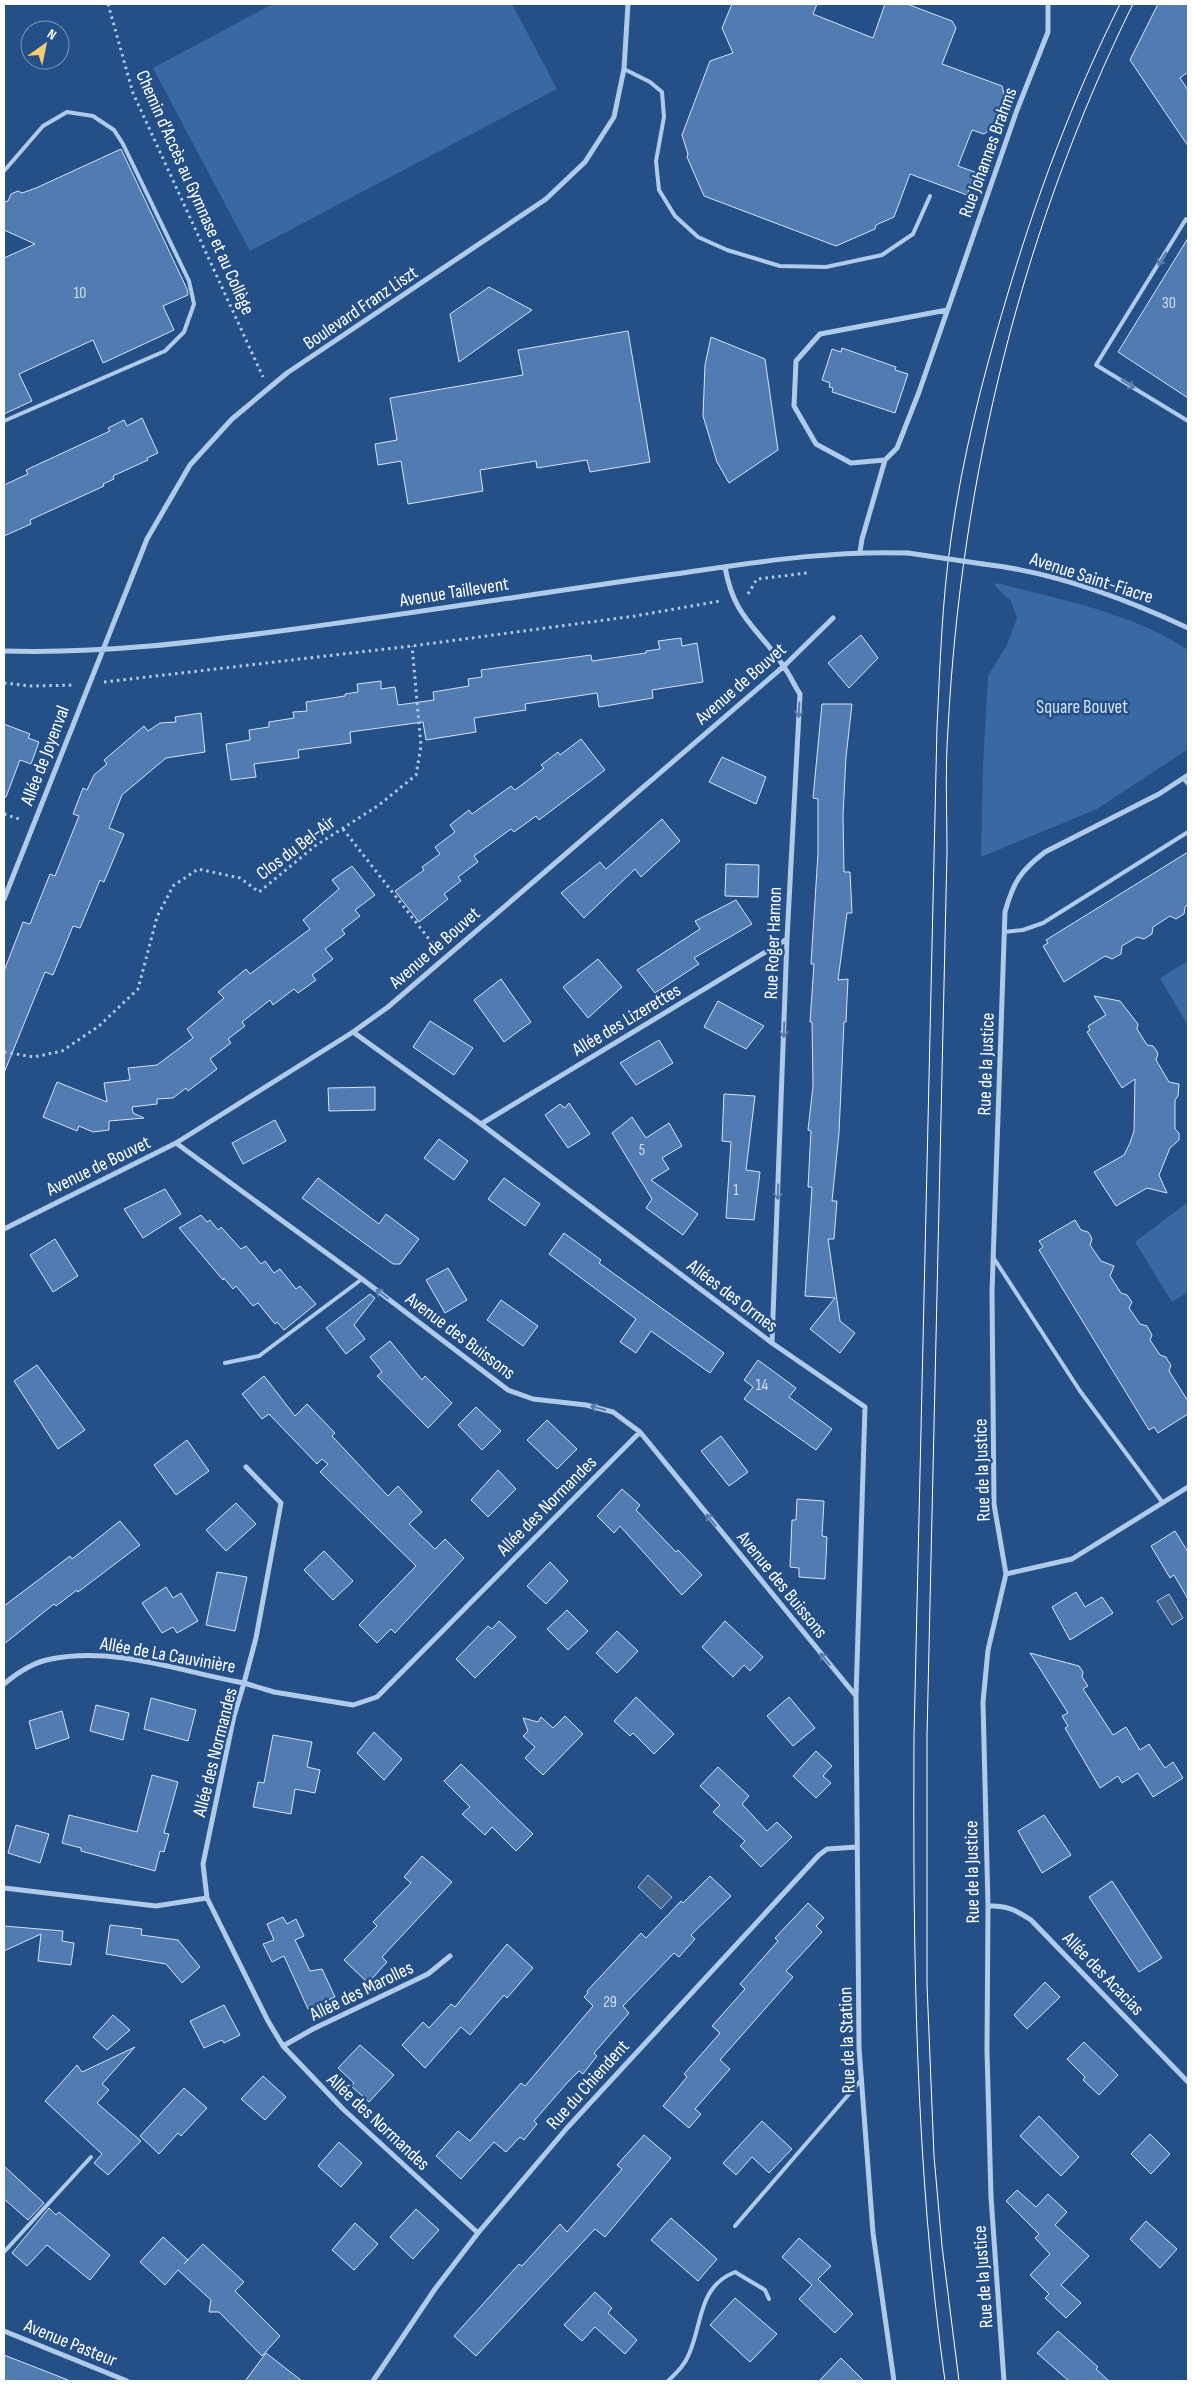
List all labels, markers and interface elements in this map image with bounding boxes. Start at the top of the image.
north arrow [20,20,70,70]
text: N [44,25,60,44]
street label: Chemin d'Accès au Gymnase et au Collège [130,67,259,318]
street label: Rue Johannes Brahms [954,84,1023,221]
one-way arrow [1156,251,1166,265]
street label: Boulevard Franz Liszt [299,261,423,355]
house number: 10 [74,284,86,303]
house number: 30 [1162,294,1176,313]
one-way arrow [1121,380,1135,390]
street label: Avenue Saint-Fiacre [1026,547,1156,609]
street label: Avenue Taillevent [397,572,511,613]
street label: Avenue de Bouvet [690,638,791,731]
park label: Square Bouvet [1036,696,1128,719]
one-way arrow [794,702,803,718]
street label: Allée de Joyenval [16,703,75,810]
street label: Clos du Bel-Air [252,811,340,885]
street label: Rue Roger Hamon [760,886,787,1000]
street label: Avenue de Bouvet [384,902,485,995]
street label: Allée des Lizerettes [567,979,685,1062]
street label: Rue de la Justice [973,1012,1000,1116]
one-way arrow [779,1022,788,1038]
street label: Avenue de Bouvet [42,1131,155,1202]
house number: 5 [639,1141,645,1160]
house number: 1 [733,1181,739,1200]
one-way arrow [773,1184,782,1200]
street label: Allées des Ormes [681,1254,782,1338]
street label: Avenue des Buissons [400,1287,519,1385]
one-way arrow [376,1289,389,1300]
house number: 14 [756,1376,768,1395]
one-way arrow [590,1403,606,1412]
street label: Rue de la Justice [969,1418,996,1522]
street label: Allée des Normandes [491,1451,602,1562]
one-way arrow [706,1513,717,1526]
street label: Avenue des Buissons [731,1526,832,1643]
street label: Allée de La Cauvinière [97,1632,237,1679]
one-way arrow [820,1653,831,1666]
street label: Allée des Normandes [188,1685,243,1820]
street label: Rue de la Justice [960,1820,985,1924]
street label: Allée des Acacias [1057,1927,1149,2021]
street label: Allée des Marolles [305,1956,417,2027]
street label: Rue de la Station [834,1986,861,2093]
house number: 29 [603,1993,617,2012]
street label: Rue du Chiendent [542,2035,634,2135]
street label: Allée des Normandes [321,2068,434,2176]
street label: Rue de la Justice [968,2225,999,2329]
street label: Avenue Pasteur [20,2314,121,2373]

